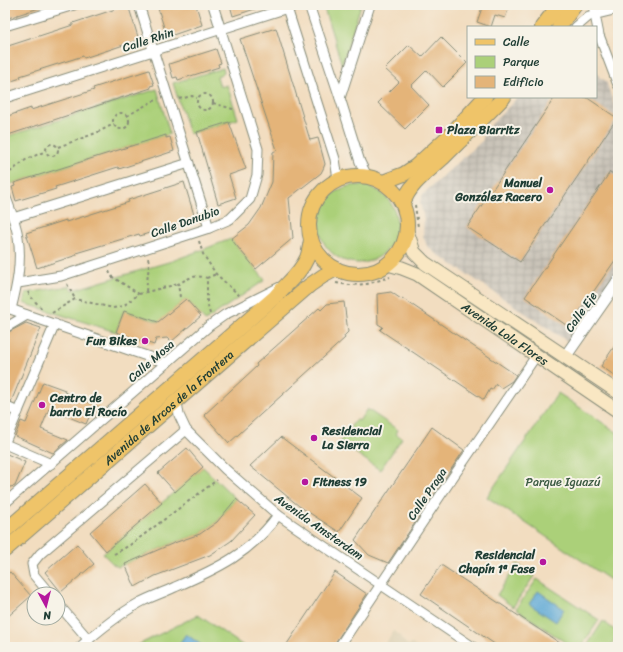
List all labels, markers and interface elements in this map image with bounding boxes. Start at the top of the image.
street label: Calle Rhin [119,21,177,59]
legend [467,26,597,98]
text: Calle [503,31,530,53]
text: Parque [503,51,540,73]
text: Edificio [503,71,543,93]
place label: Plaza Biarritz [447,119,520,141]
marker: Plaza Biarritz [434,125,444,135]
place label: Manuel González Racero [454,172,543,208]
marker: Manuel González Racero [545,185,555,195]
street label: Calle Danubio [148,200,222,244]
street label: Calle Eje [559,287,603,337]
street label: Avenida Lola Flores [456,296,553,372]
place label: Fun Bikes [85,330,138,352]
street label: Calle Mosa [122,334,180,388]
marker: Fun Bikes [140,336,150,346]
street label: Avenida de Arcos de la Frontera [98,344,239,472]
place label: Centro de barrio El Rocío [49,387,128,423]
marker: Centro de barrio El Rocío [37,400,47,410]
place label: Residencial La Sierra [321,420,382,456]
marker: Residencial La Sierra [309,433,319,443]
street label: Calle Praga [401,463,453,525]
place label: Fitness 19 [312,471,367,493]
park label: Parque Iguazú [526,471,601,493]
marker: Fitness 19 [300,477,310,487]
street label: Avenida Amsterdam [269,487,368,566]
place label: Residencial Chapín 1ª Fase [458,544,536,580]
marker: Residencial Chapín 1ª Fase [538,557,548,567]
north arrow [26,586,66,626]
text: N [42,605,53,625]

